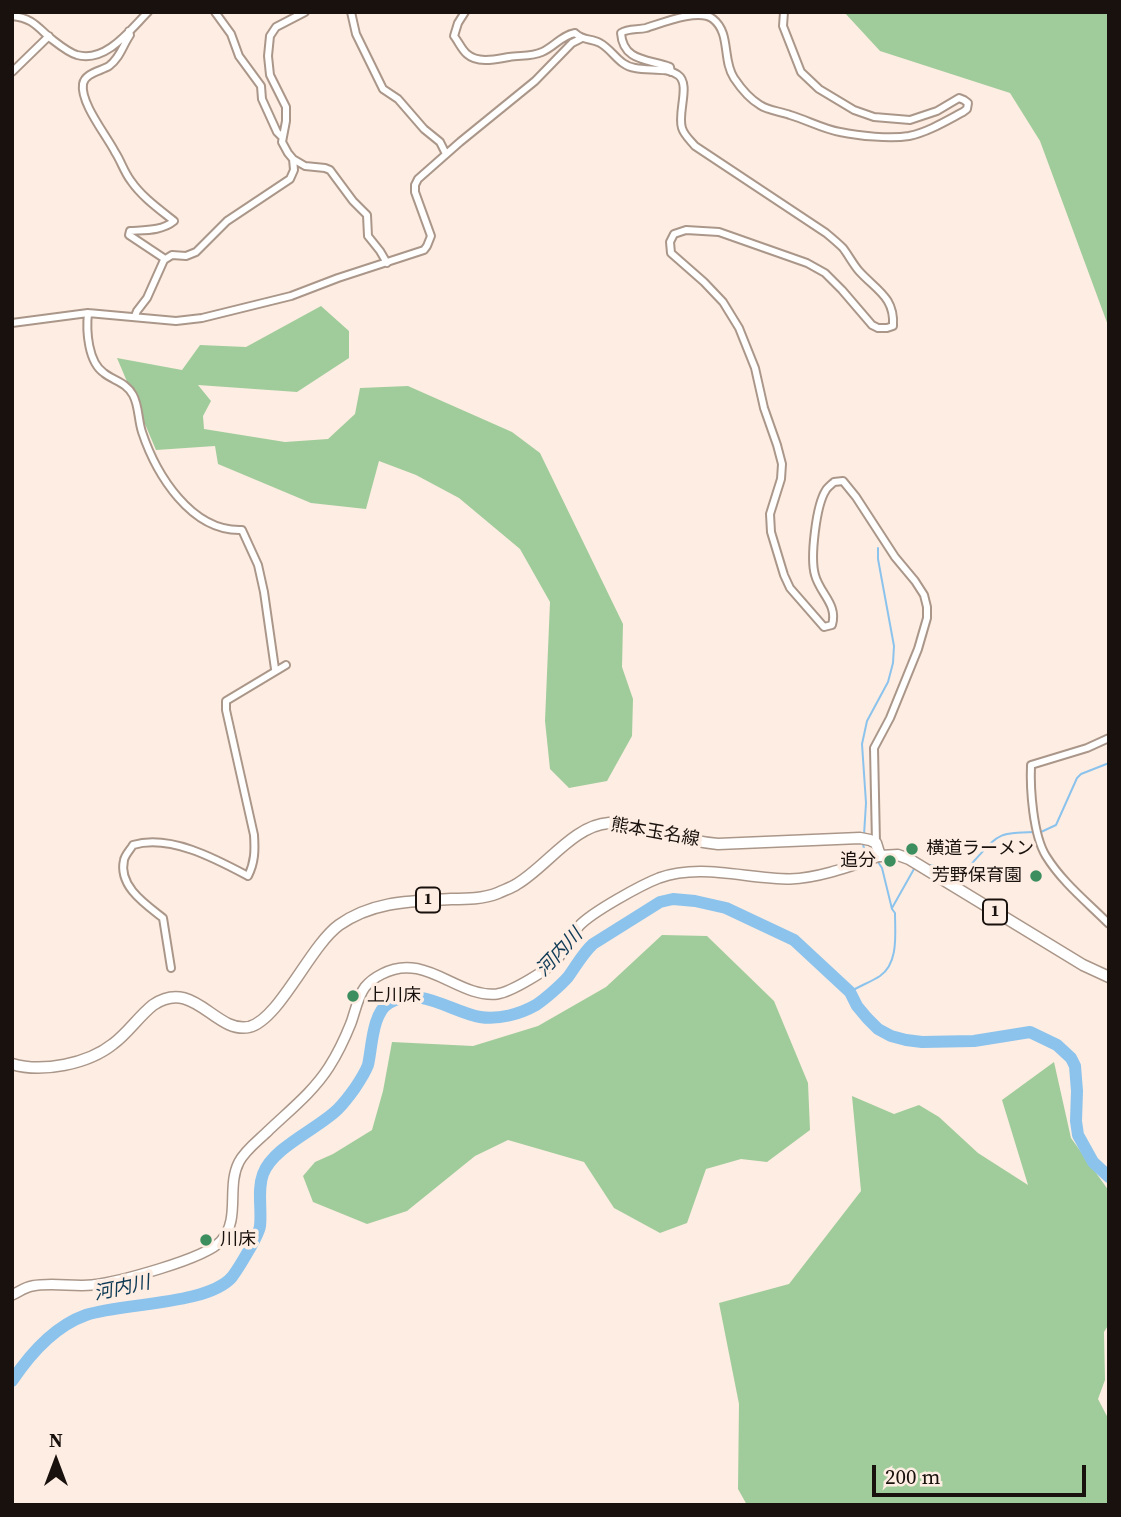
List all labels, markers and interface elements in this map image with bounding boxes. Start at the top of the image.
street label: 熊本玉名線 [609,815,701,851]
place label: 横道ラーメン [926,838,1034,860]
marker: 横道ラーメン [904,841,920,857]
place label: 追分 [840,850,876,872]
marker: 追分 [882,853,898,869]
place label: 芳野保育園 [932,865,1022,887]
marker: 芳野保育園 [1028,868,1044,884]
road number: 1 [416,888,440,912]
road number: 1 [983,900,1007,924]
water label: 河内川 [532,924,588,982]
place label: 上川床 [367,985,421,1007]
marker: 上川床 [345,988,361,1004]
place label: 川床 [220,1229,256,1251]
marker: 川床 [198,1232,214,1248]
water label: 河内川 [92,1272,152,1306]
north arrow [21,1426,91,1496]
text: N [49,1427,63,1453]
scale bar [876,1450,1090,1494]
text: 200 m [885,1462,940,1491]

